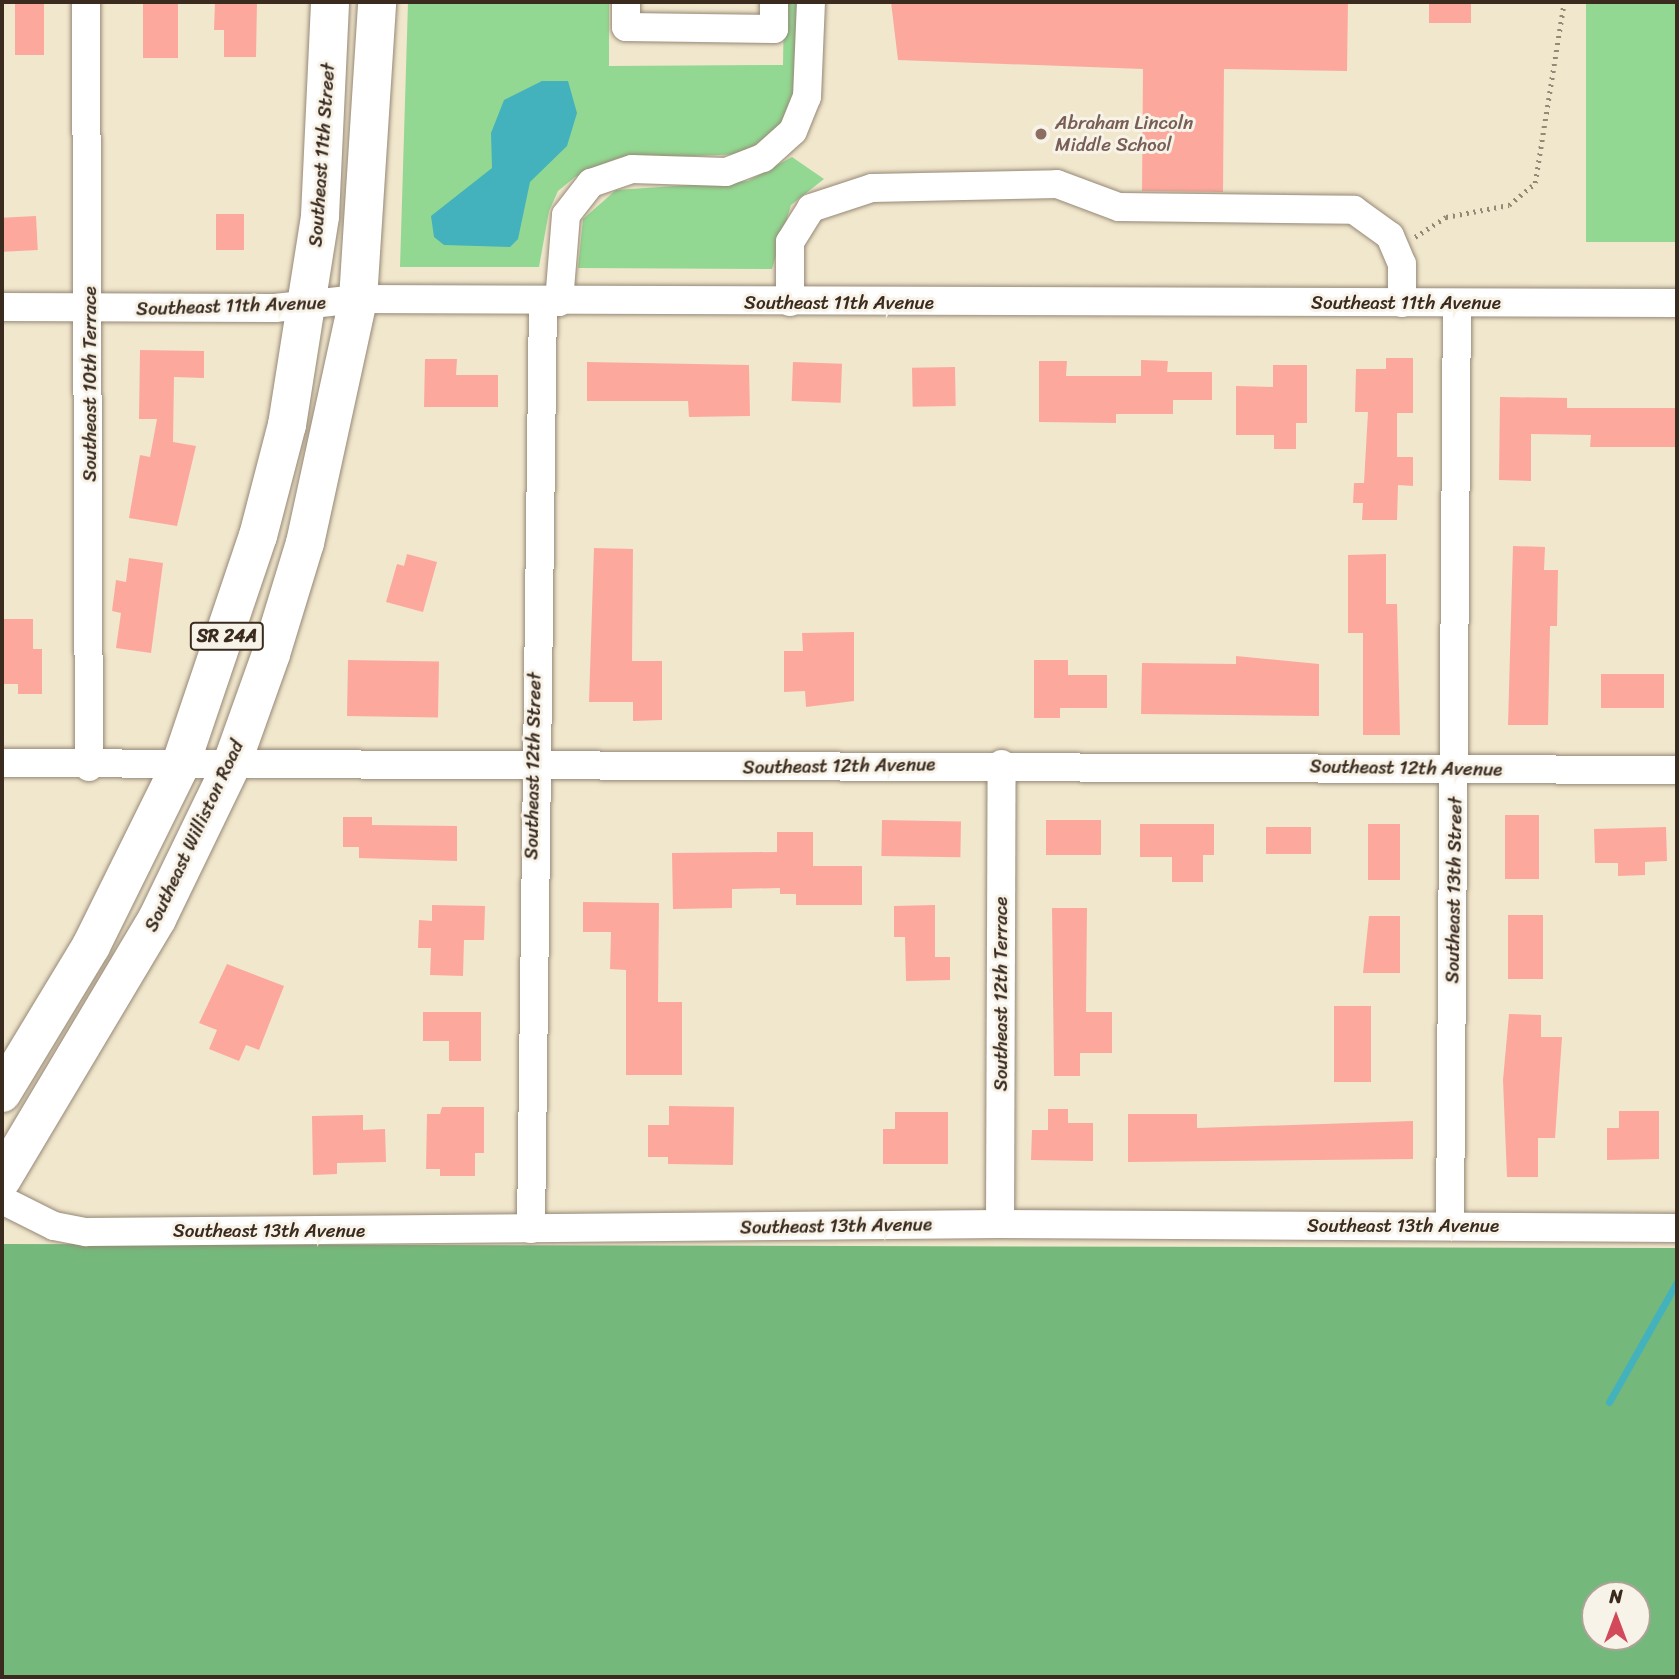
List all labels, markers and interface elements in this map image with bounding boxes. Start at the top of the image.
street label: Southeast 11th Street [304,62,340,248]
place label: Abraham Lincoln Middle School [1055,112,1193,156]
marker: Abraham Lincoln Middle School [1033,126,1049,142]
street label: Southeast 10th Terrace [79,286,101,482]
street label: Southeast 11th Avenue [136,291,326,321]
street label: Southeast 11th Avenue [744,292,934,314]
street label: Southeast 11th Avenue [1311,292,1501,314]
road number: SR 24A [188,622,266,650]
street label: Southeast 12th Street [520,672,546,860]
street label: Southeast Williston Road [140,737,248,935]
street label: Southeast 12th Avenue [742,753,936,779]
street label: Southeast 12th Avenue [1309,755,1503,781]
street label: Southeast 13th Street [1441,796,1467,984]
street label: Southeast 12th Terrace [990,897,1012,1091]
street label: Southeast 13th Avenue [740,1213,932,1239]
street label: Southeast 13th Avenue [1307,1215,1499,1237]
street label: Southeast 13th Avenue [173,1220,365,1242]
text: N [1609,1580,1623,1613]
north arrow [1581,1581,1651,1651]

